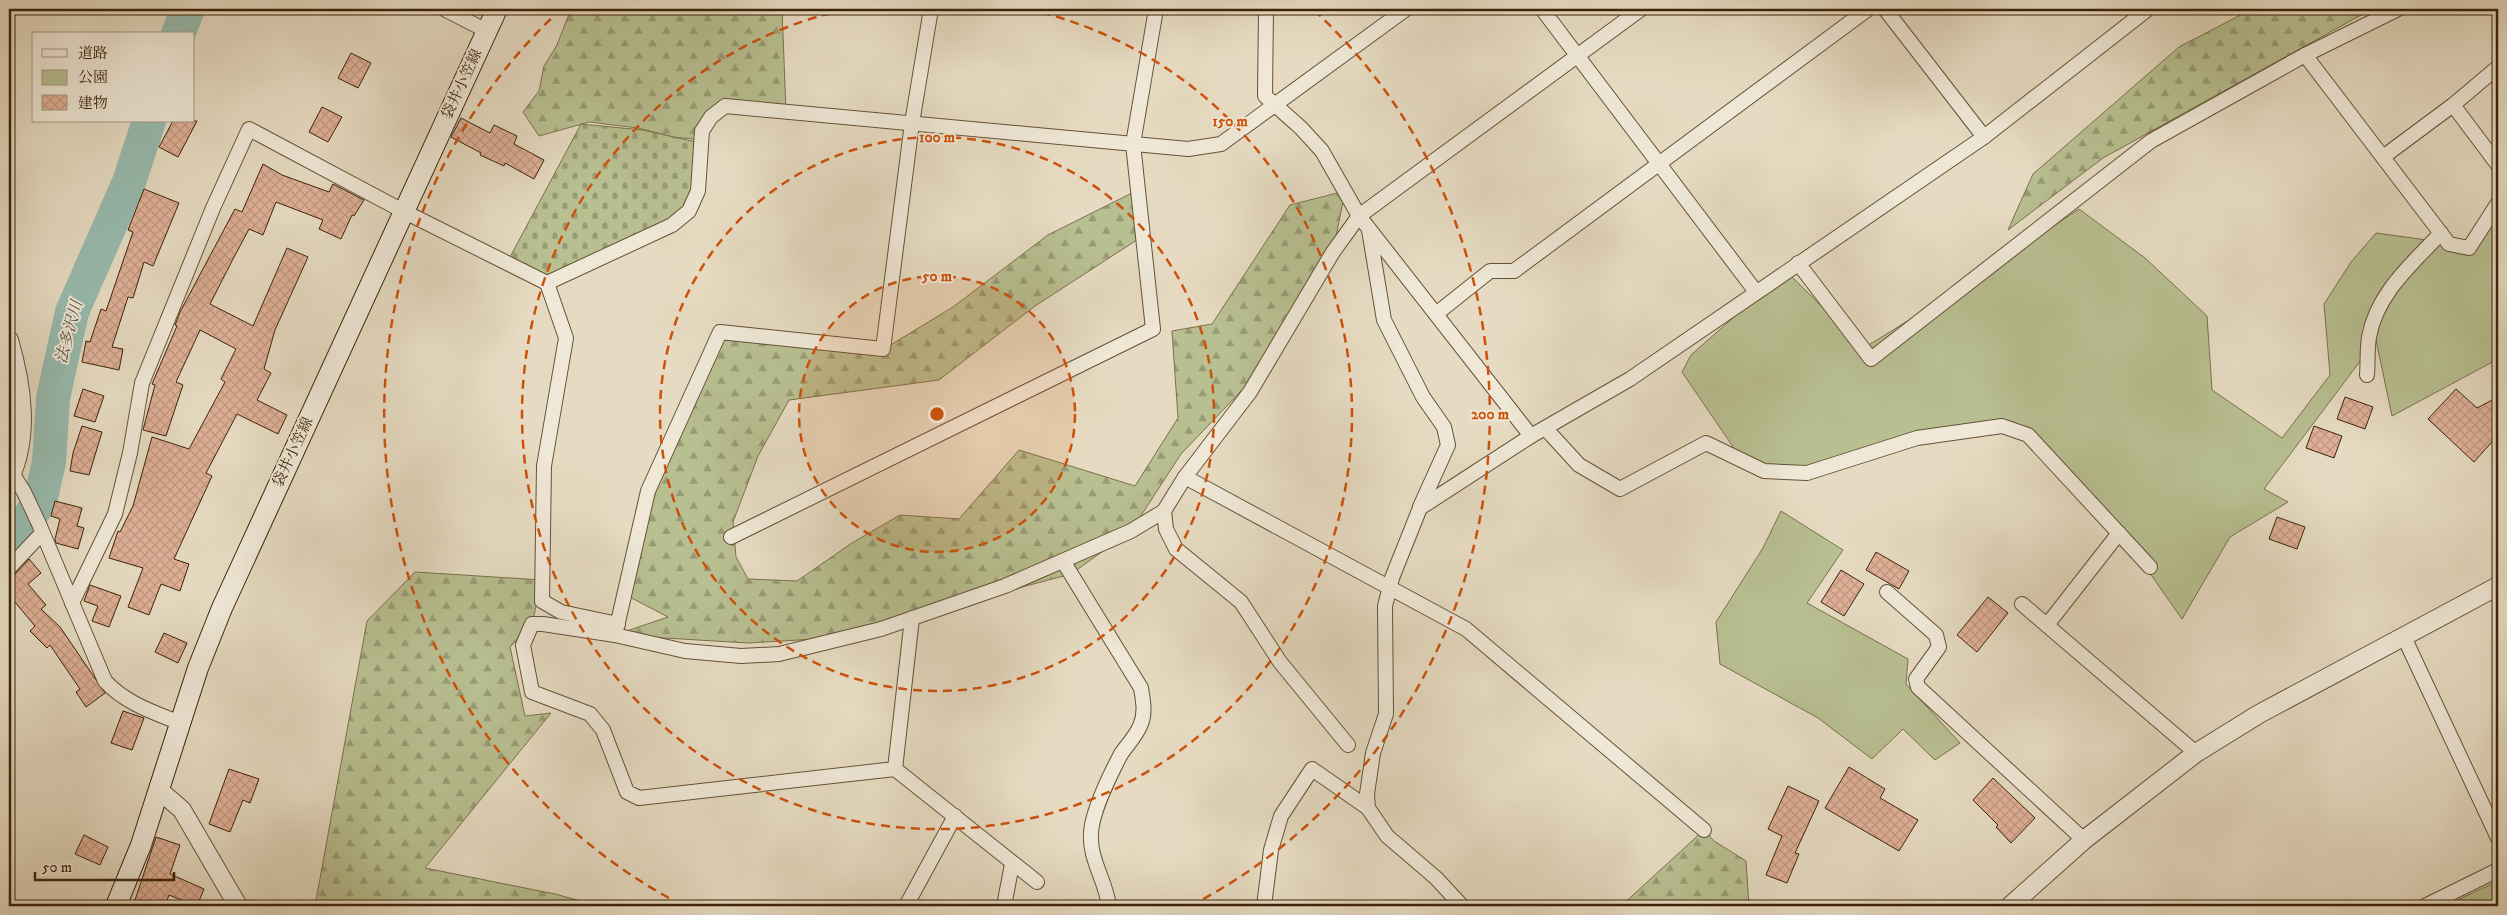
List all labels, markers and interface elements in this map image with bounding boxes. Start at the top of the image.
legend [32,32,195,122]
text: 道路 [78,44,108,63]
street label: 袋井小笠線 [438,46,486,122]
text: 公園 [78,68,108,87]
text: 建物 [78,94,108,113]
text: 150 m [1212,112,1248,131]
text: 100 m [919,128,956,147]
text: 50 m [921,267,953,286]
water label: 法多沢川 [51,297,87,366]
centre of rings [928,405,946,423]
text: 200 m [1471,405,1510,424]
street label: 袋井小笠線 [269,414,317,490]
scale bar [35,850,174,882]
text: 50 m [42,858,72,877]

